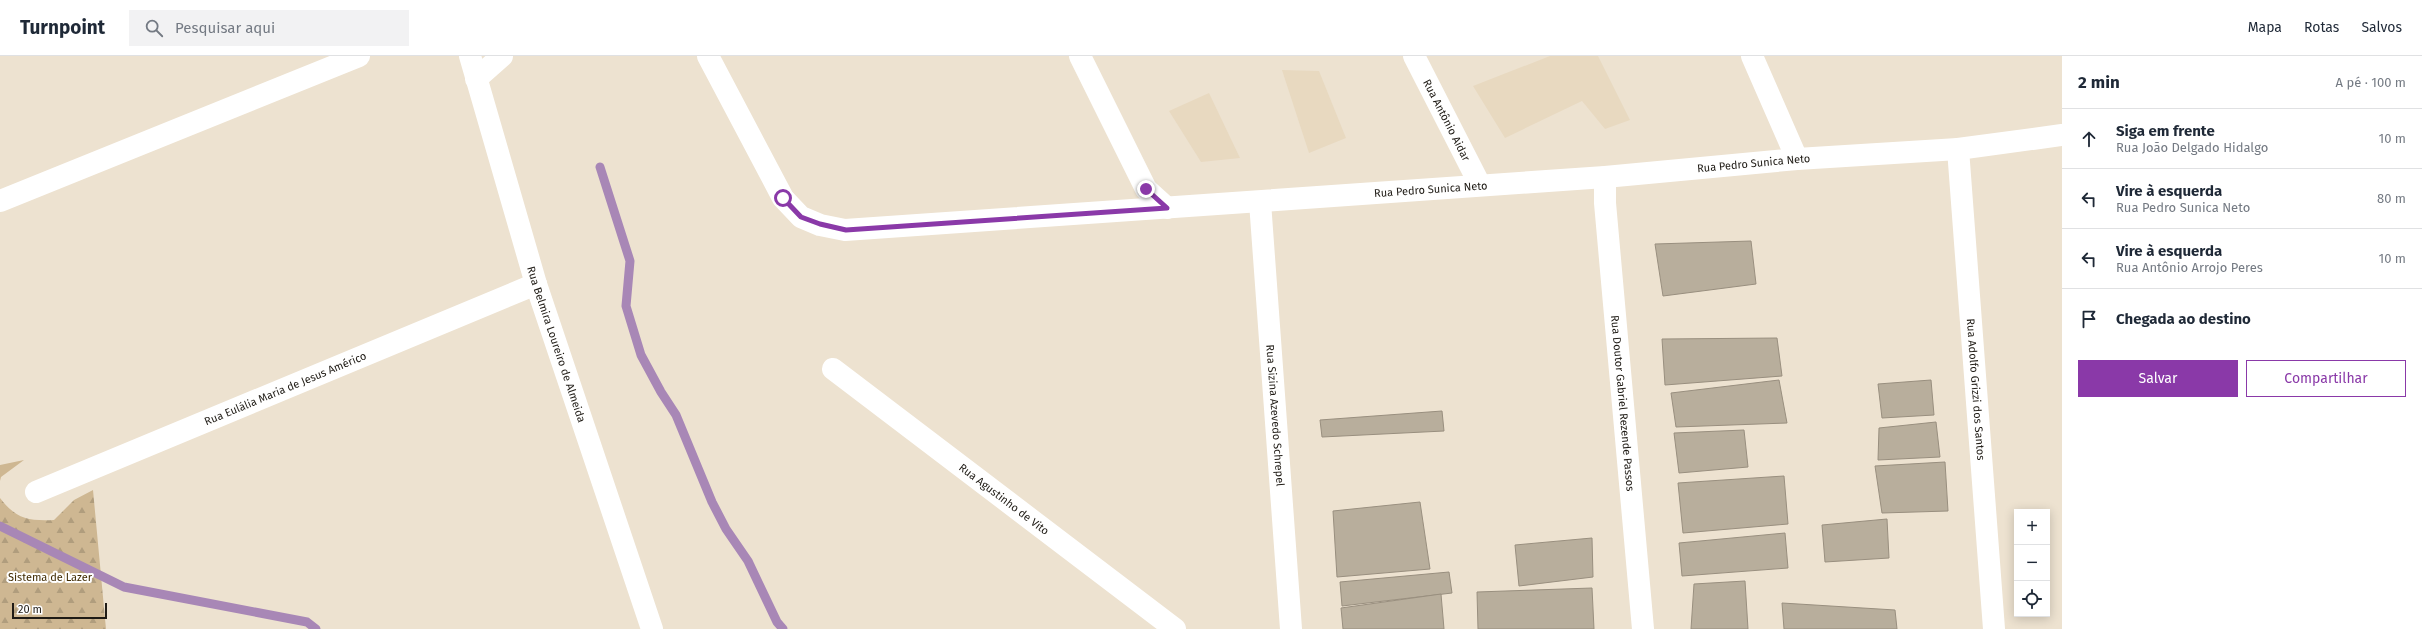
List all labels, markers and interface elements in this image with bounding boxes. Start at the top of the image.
search box [129,10,409,46]
text: Turnpoint [20,16,105,39]
icon: search [143,17,165,39]
text: Pesquisar aqui [175,19,275,37]
text: Mapa [2248,19,2282,36]
text: Rotas [2304,19,2339,36]
text: Salvos [2361,19,2402,36]
text: 2 min [2078,72,2120,93]
text: A pé · 100 m [2336,75,2406,90]
street label: Rua Antônio Aidar [1420,77,1473,164]
text: Siga em frente [2116,122,2215,140]
icon: ahead [2078,128,2100,150]
text: 10 m [2379,131,2406,146]
text: Rua João Delgado Hidalgo [2116,140,2268,155]
street label: Rua Pedro Sunica Neto [1696,152,1811,175]
street label: Rua Pedro Sunica Neto [1374,179,1488,200]
route end [1137,180,1155,198]
text: Vire à esquerda [2116,182,2222,200]
icon: left [2078,188,2100,210]
route start [774,189,792,207]
text: 80 m [2377,191,2406,206]
text: Rua Pedro Sunica Neto [2116,200,2250,215]
text: Vire à esquerda [2116,242,2222,260]
icon: left [2078,248,2100,270]
text: 10 m [2379,251,2406,266]
text: Rua Antônio Arrojo Peres [2116,260,2263,275]
street label: Rua Belmira Loureiro de Almeida [525,265,589,424]
icon: arrive [2078,308,2100,330]
text: Chegada ao destino [2116,310,2251,328]
street label: Rua Doutor Gabriel Rezende Passos [1609,315,1637,492]
street label: Rua Adolfo Grizzi dos Santos [1964,318,1988,461]
street label: Rua Sizina Azevedo Schrepel [1264,344,1287,487]
street label: Rua Eulália Maria de Jesus Américo [202,349,368,428]
button: Salvar [2078,360,2238,397]
button: Compartilhar [2246,360,2406,397]
street label: Rua Agustinho de Vito [957,461,1052,538]
map controls [2014,509,2050,617]
button: + [2014,509,2050,545]
button: − [2014,545,2050,581]
park label: Sistema de Lazer [8,571,93,584]
button: locate [2014,581,2050,617]
scale bar [12,601,107,620]
text: 20 m [18,603,42,616]

